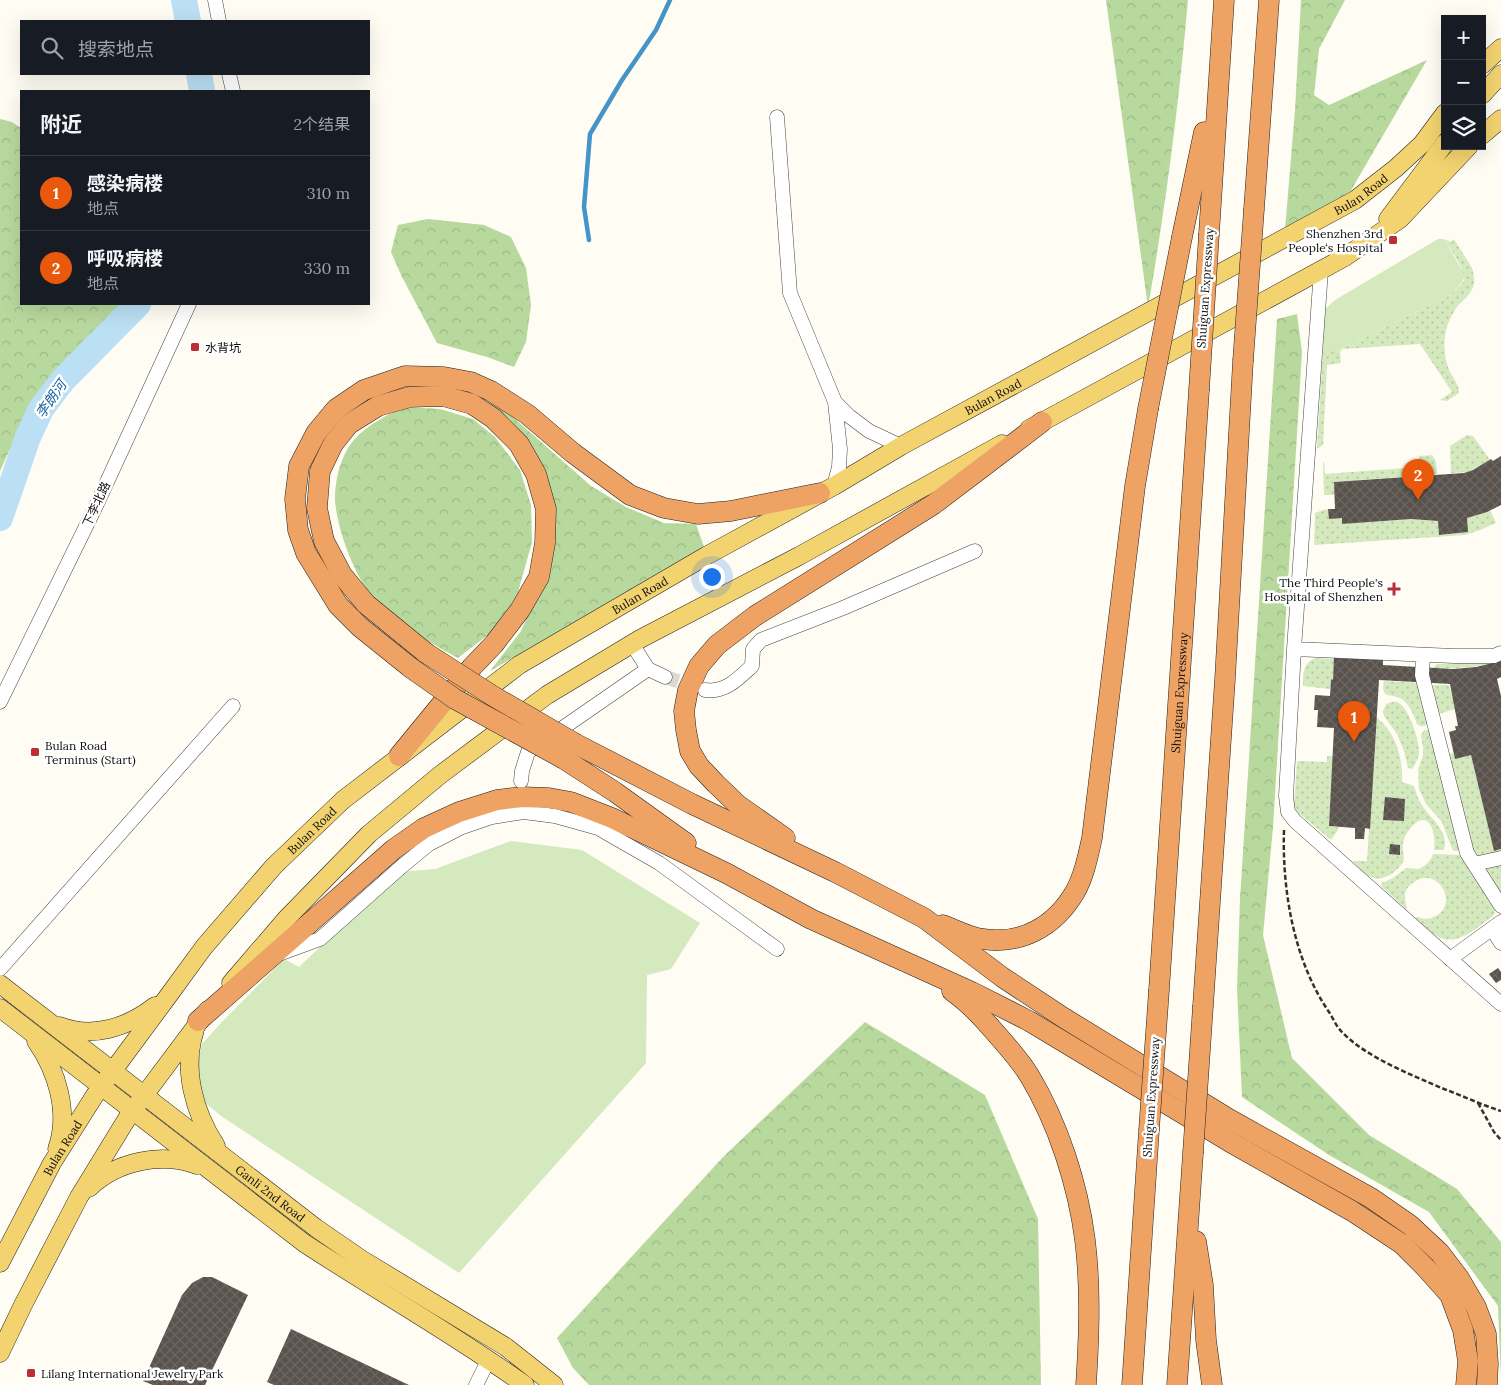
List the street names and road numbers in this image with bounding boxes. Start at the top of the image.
street label: Bulan Road [1331,170,1390,218]
street label: Shuiguan Expressway [1193,227,1217,349]
street label: Bulan Road [962,375,1024,418]
street label: 下李北路 [79,479,113,529]
street label: Bulan Road [609,572,670,617]
street label: Shuiguan Expressway [1167,631,1190,753]
street label: Bulan Road [284,803,339,857]
street label: Shuiguan Expressway [1139,1036,1163,1158]
street label: Bulan Road [39,1117,85,1178]
street label: Ganli 2nd Road [233,1161,309,1225]

